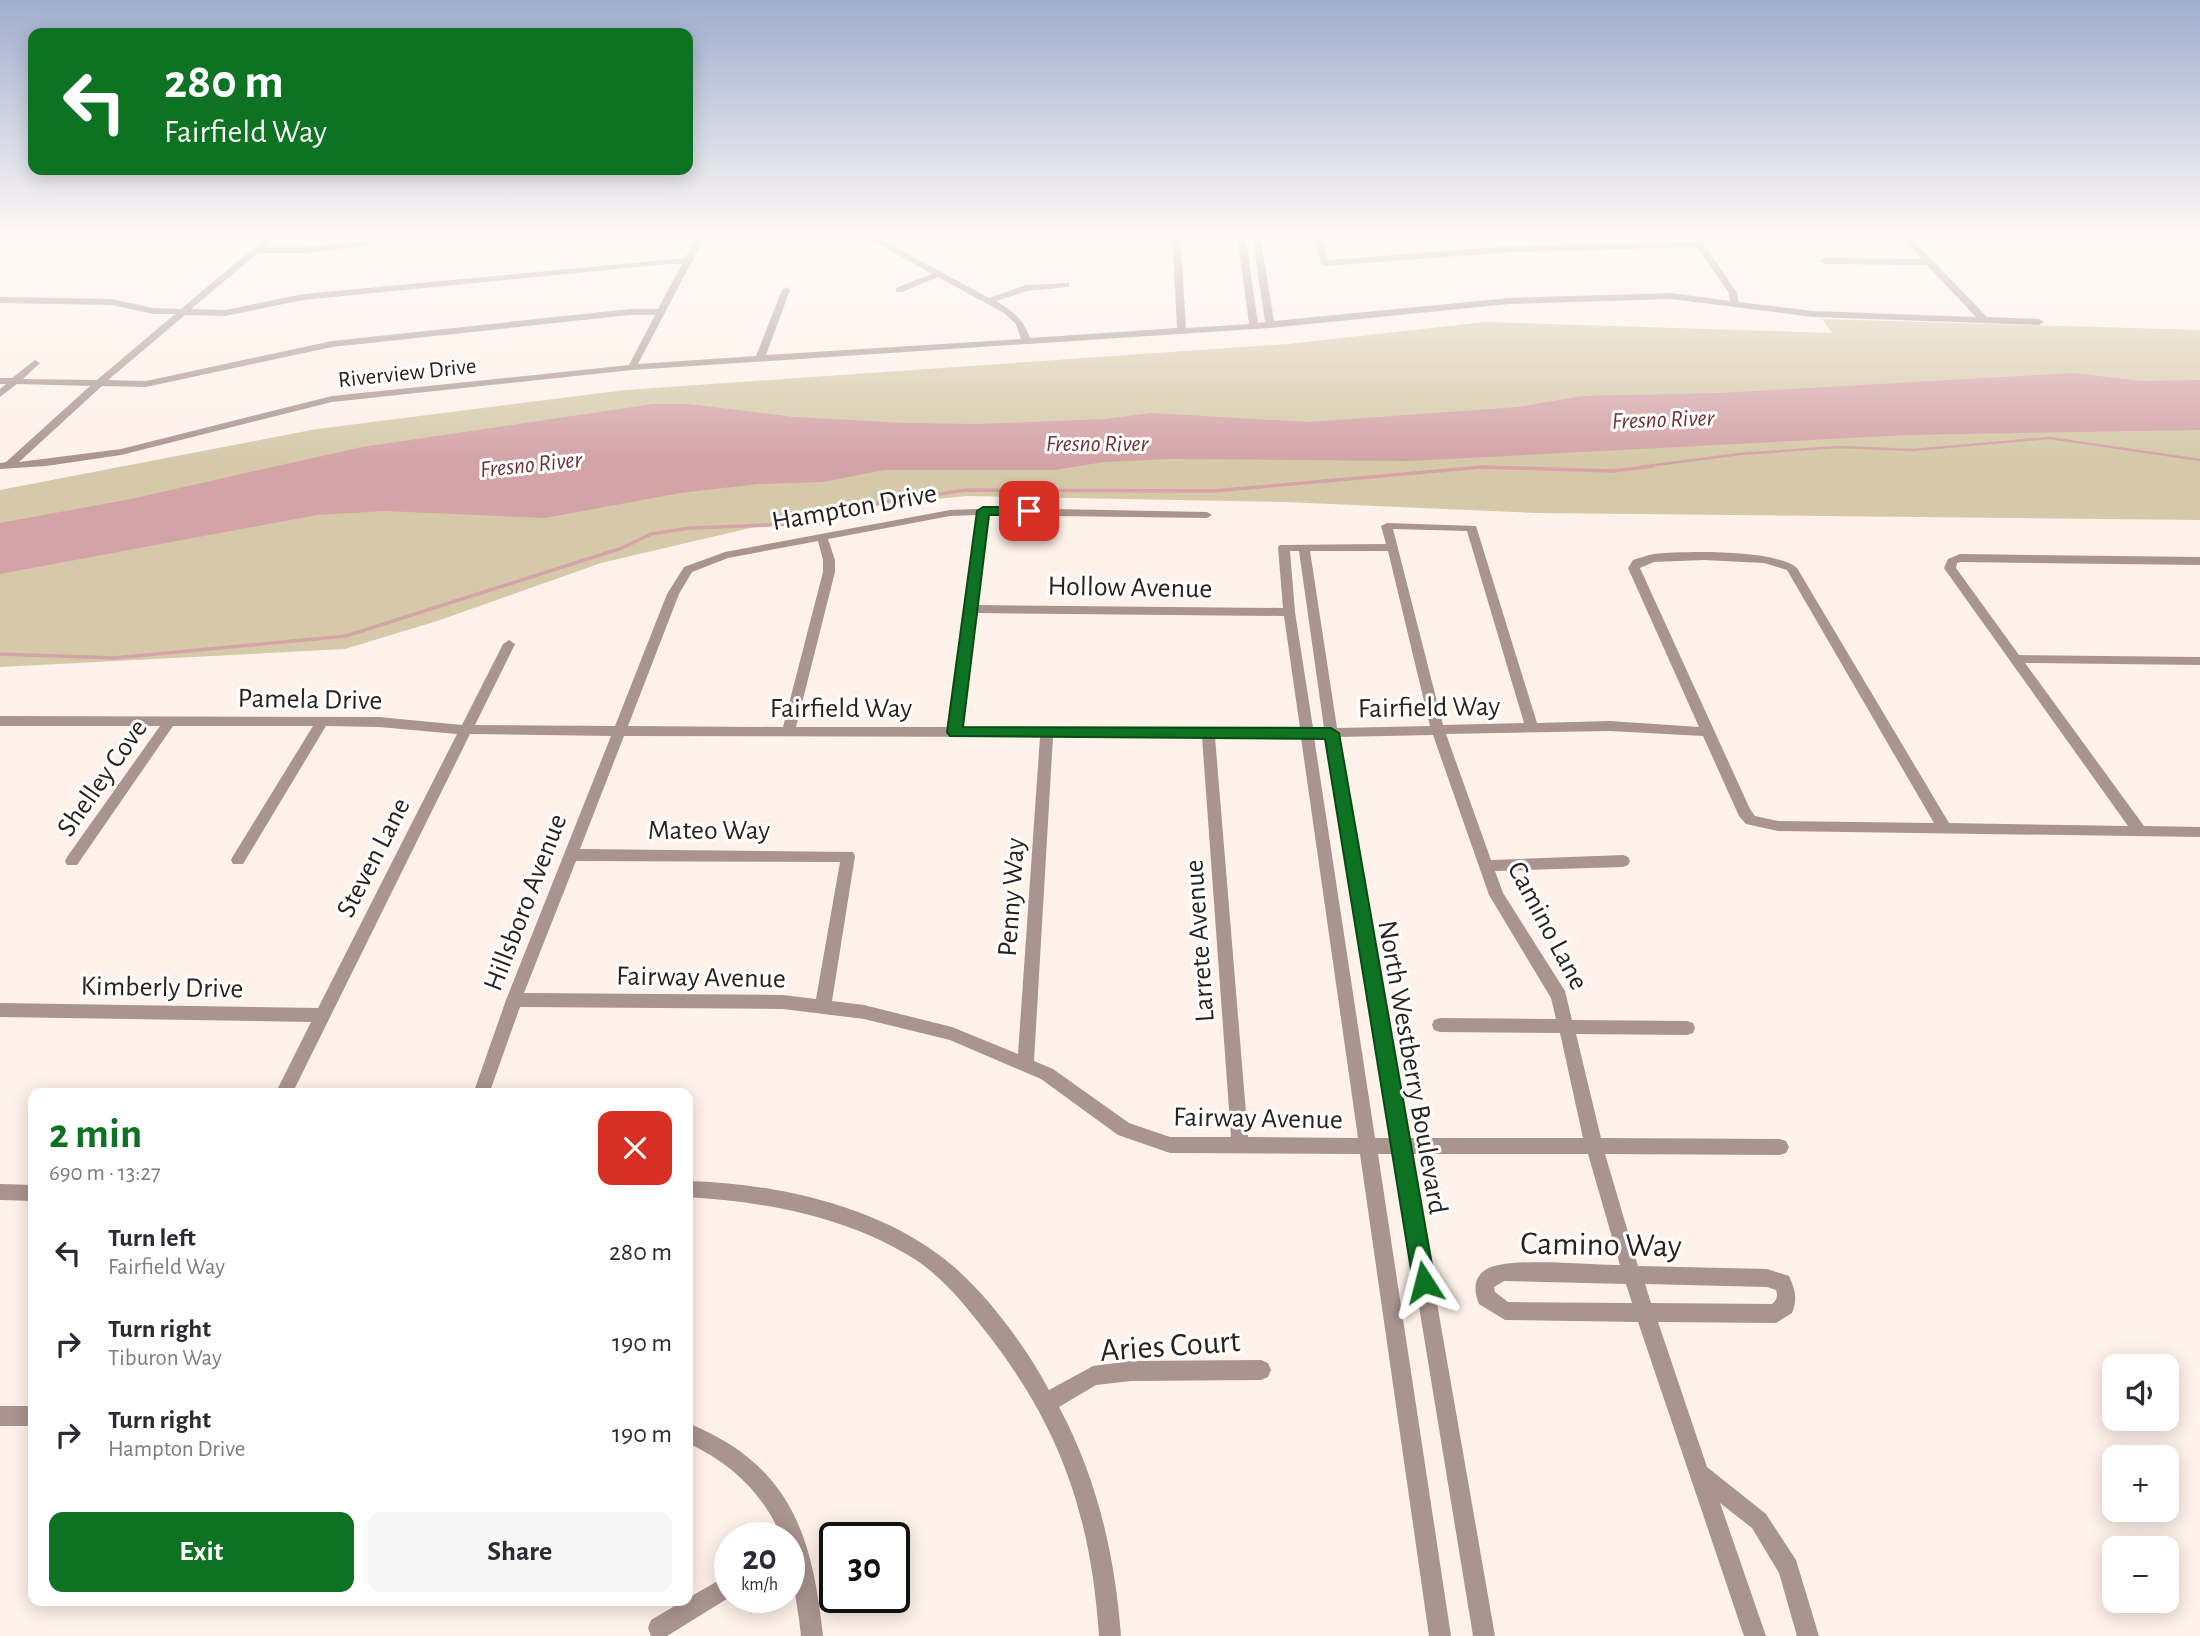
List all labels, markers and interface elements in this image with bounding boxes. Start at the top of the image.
icon: left [49,56,140,147]
text: 280 m [164,58,284,107]
text: Fairfield Way [164,116,327,148]
street label: Riverview Drive [337,355,478,392]
water label: Fresno River [1611,406,1716,434]
water label: Fresno River [1046,432,1150,456]
water label: Fresno River [479,448,585,482]
street label: Hampton Drive [770,480,939,536]
pin [999,481,1059,541]
icon: arrive [1010,492,1048,530]
street label: Hollow Avenue [1047,573,1213,603]
street label: Pamela Drive [237,685,382,715]
street label: Fairfield Way [1357,693,1501,723]
street label: Fairfield Way [770,695,912,723]
street label: Shelley Cove [52,715,153,842]
street label: Steven Lane [332,794,416,922]
street label: Hillsboro Avenue [479,810,572,995]
street label: Mateo Way [648,817,770,845]
street label: Penny Way [994,837,1030,957]
street label: Camino Lane [1502,857,1593,995]
street label: Larrete Avenue [1180,859,1220,1023]
street label: North Westberry Boulevard [1372,918,1452,1216]
street label: Fairway Avenue [616,963,786,993]
street label: Kimberly Drive [80,973,243,1003]
street label: Fairway Avenue [1173,1104,1343,1134]
button: close [598,1111,672,1185]
text: 2 min [49,1113,142,1155]
text: 690 m · 13:27 [49,1162,161,1185]
text: Turn left [108,1225,196,1251]
street label: Camino Way [1520,1228,1682,1263]
icon: left [49,1234,87,1272]
text: 280 m [609,1239,672,1265]
position arrow [1387,1245,1461,1319]
text: Fairfield Way [108,1256,225,1279]
text: Turn right [108,1316,211,1342]
icon: right [49,1325,87,1363]
street label: Aries Court [1099,1325,1242,1368]
text: 190 m [612,1330,672,1356]
text: Tiburon Way [108,1347,222,1370]
map controls [2102,1354,2179,1613]
button: sound [2102,1354,2179,1431]
text: Turn right [108,1407,211,1433]
icon: right [49,1416,87,1454]
text: 190 m [612,1421,672,1447]
text: Hampton Drive [108,1438,245,1461]
button: + [2102,1445,2179,1522]
button: Exit [49,1512,354,1592]
button: Share [368,1512,672,1592]
speed limit sign: 30 [819,1522,910,1613]
button: − [2102,1536,2179,1613]
text: 20 [742,1541,777,1576]
text: km/h [741,1576,778,1594]

